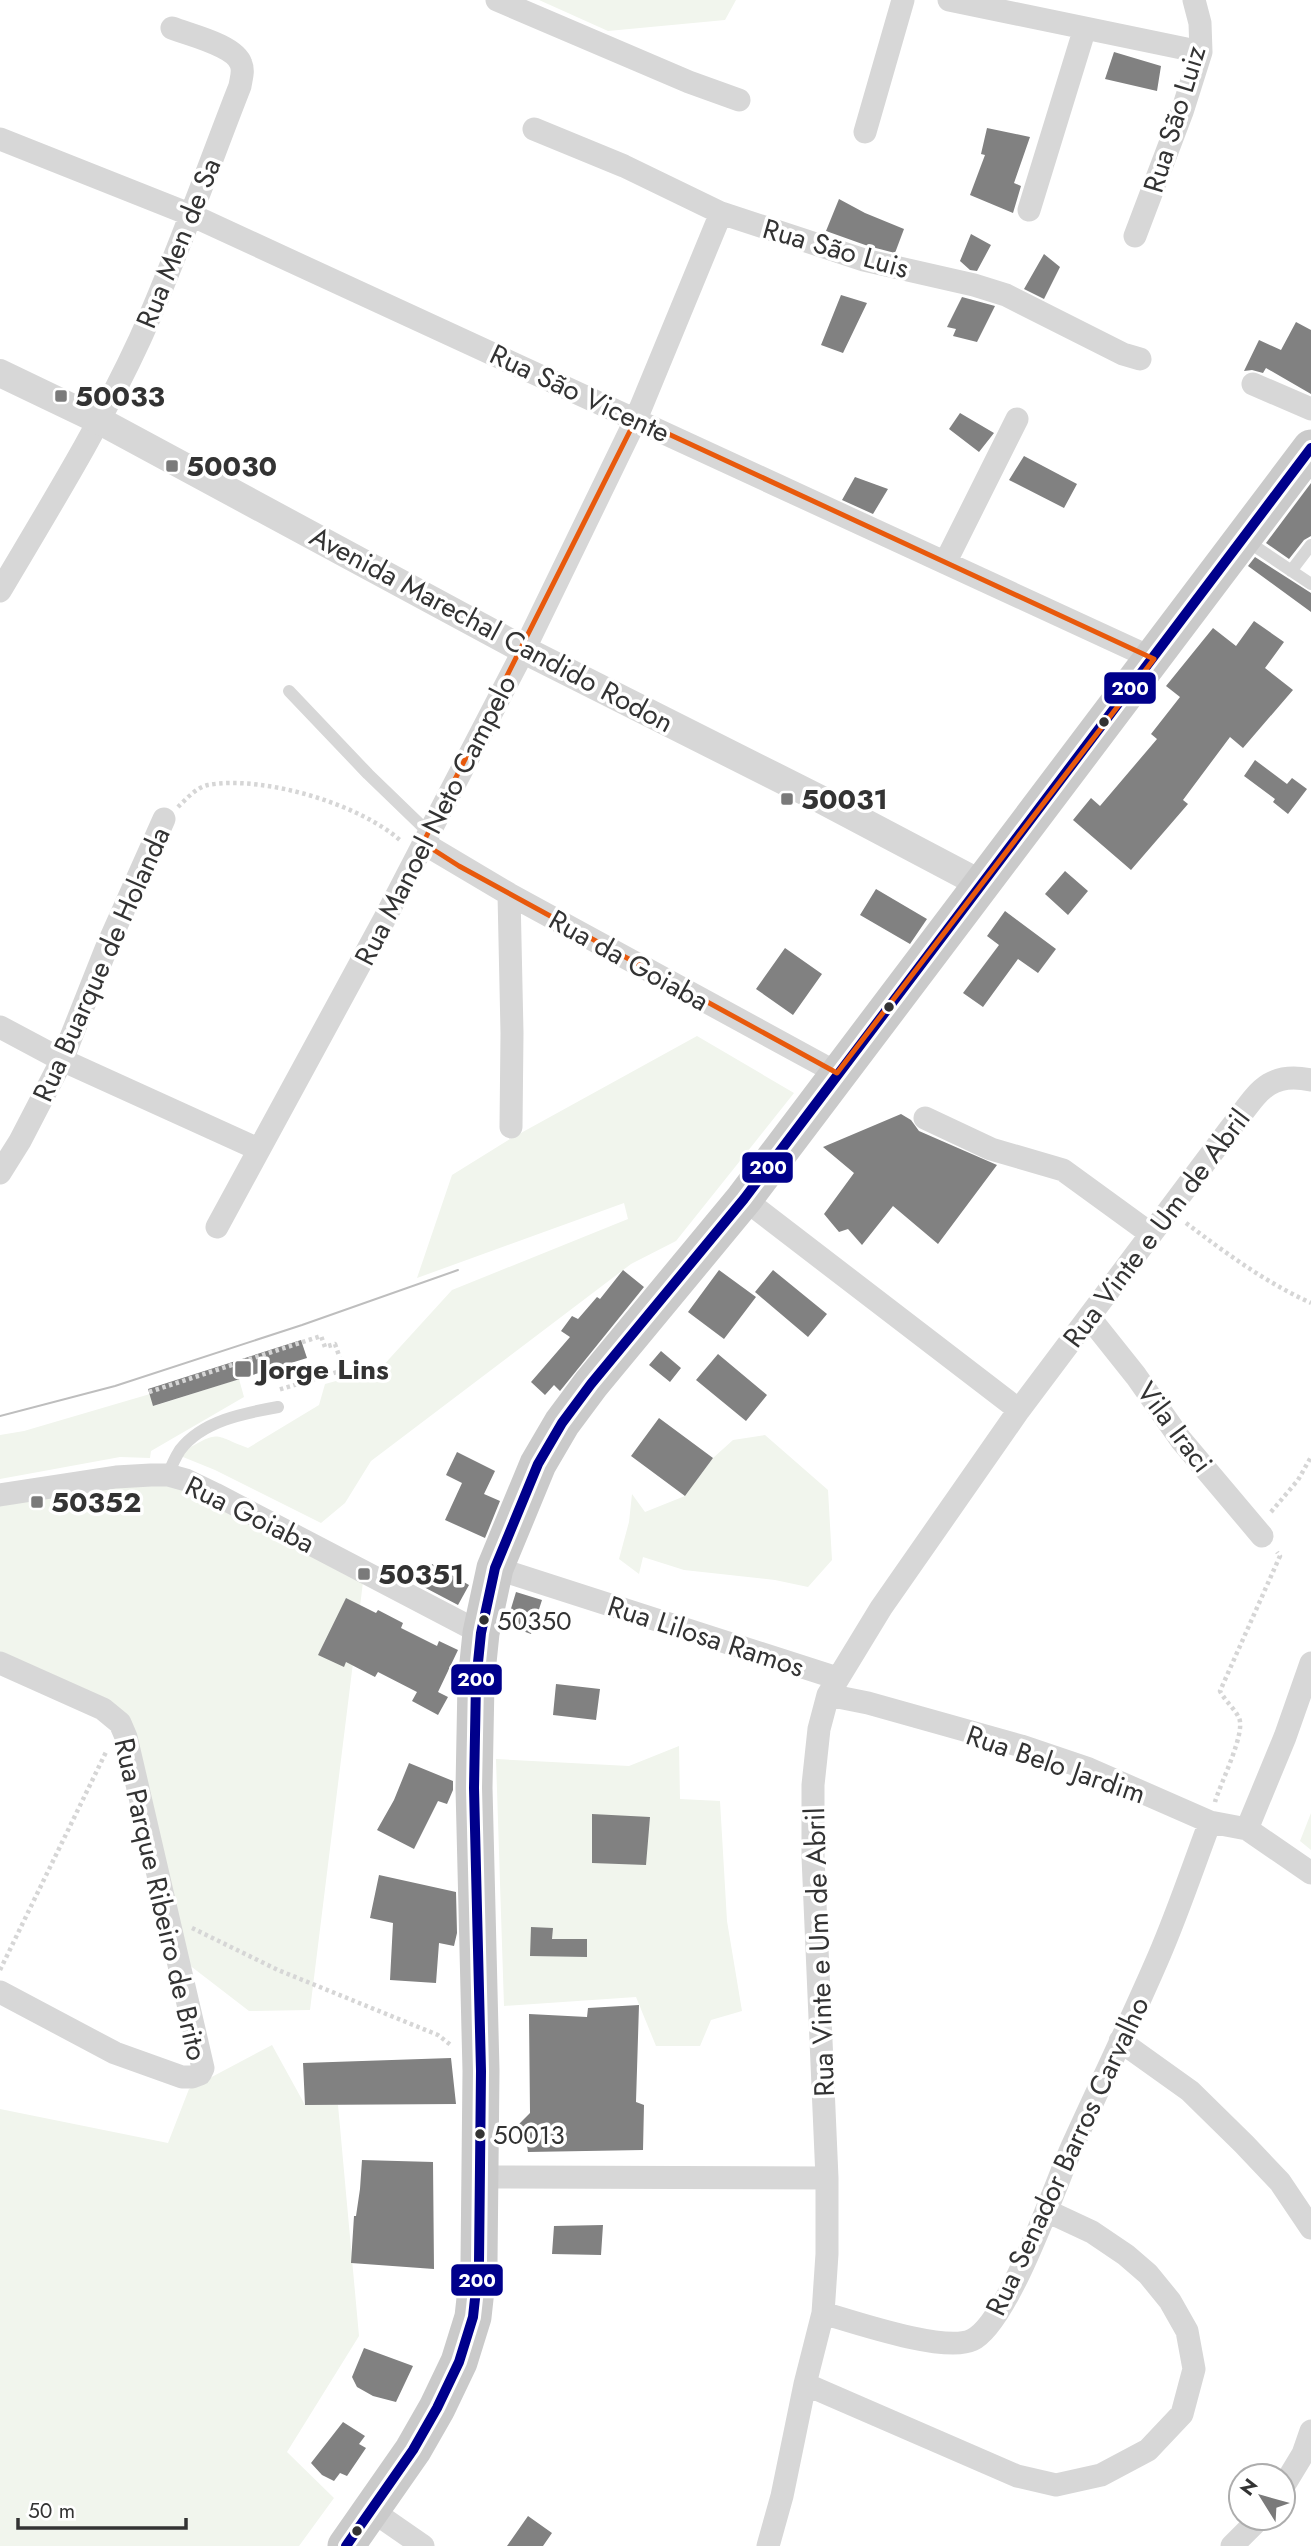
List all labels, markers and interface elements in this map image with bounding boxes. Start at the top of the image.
street label: Rua São Luiz [1133,40,1216,198]
street label: Rua Men de Sa [126,152,231,334]
street label: Rua São Luis [758,208,914,289]
street label: Rua São Vicente [483,334,676,453]
place label: 50033 [75,376,165,417]
marker: 50033 [53,388,69,404]
place label: 50030 [186,446,277,487]
marker: 50030 [164,458,180,474]
street label: Avenida Marechal Candido Rodon [303,516,681,743]
street label: Rua Manoel Neto Campelo [344,668,527,972]
line badge: 200 [1103,671,1157,705]
text: 200 [1111,675,1149,702]
unlabelled marker [1097,715,1111,729]
place label: 50031 [801,779,888,820]
marker: 50031 [779,791,795,807]
street label: Rua Buarque de Holanda [22,820,181,1108]
street label: Rua da Goiaba [541,900,716,1021]
unlabelled marker [882,1000,896,1014]
street label: Rua Vinte e Um de Abril [1053,1100,1260,1356]
line badge: 200 [741,1151,794,1184]
text: 200 [749,1154,787,1181]
place label: Jorge Lins [254,1349,389,1390]
marker: Jorge Lins [233,1359,253,1379]
street label: Vila Iraci [1127,1373,1222,1481]
street label: Rua Goiaba [178,1465,321,1563]
place label: 50352 [51,1482,141,1523]
marker: 50352 [29,1494,45,1510]
place label: 50351 [378,1554,464,1595]
marker: 50351 [356,1566,372,1582]
street label: Rua Lilosa Ramos [602,1585,809,1688]
place label: 50350 [497,1602,572,1640]
marker: 50350 [477,1613,491,1627]
line badge: 200 [450,1663,503,1696]
text: 200 [457,1666,495,1693]
street label: Rua Belo Jardim [961,1715,1151,1814]
street label: Rua Parque Ribeiro de Brito [103,1734,218,2064]
street label: Rua Vinte e Um de Abril [794,1807,845,2097]
street label: Rua Senador Barros Carvalho [975,1990,1159,2322]
place label: 50013 [493,2116,565,2154]
marker: 50013 [473,2127,487,2141]
line badge: 200 [450,2263,504,2297]
text: 200 [458,2267,496,2294]
north arrow [1227,2462,1297,2532]
text: N [1233,2473,1264,2501]
scale bar [18,2486,186,2530]
text: 50 m [28,2496,75,2526]
unlabelled marker [350,2524,364,2538]

